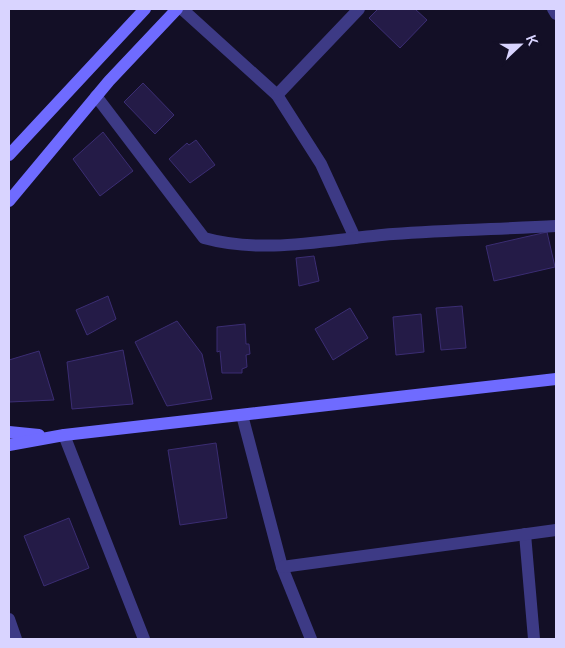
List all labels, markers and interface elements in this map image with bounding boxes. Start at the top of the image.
north arrow [495,20,545,70]
text: K [523,32,542,48]

